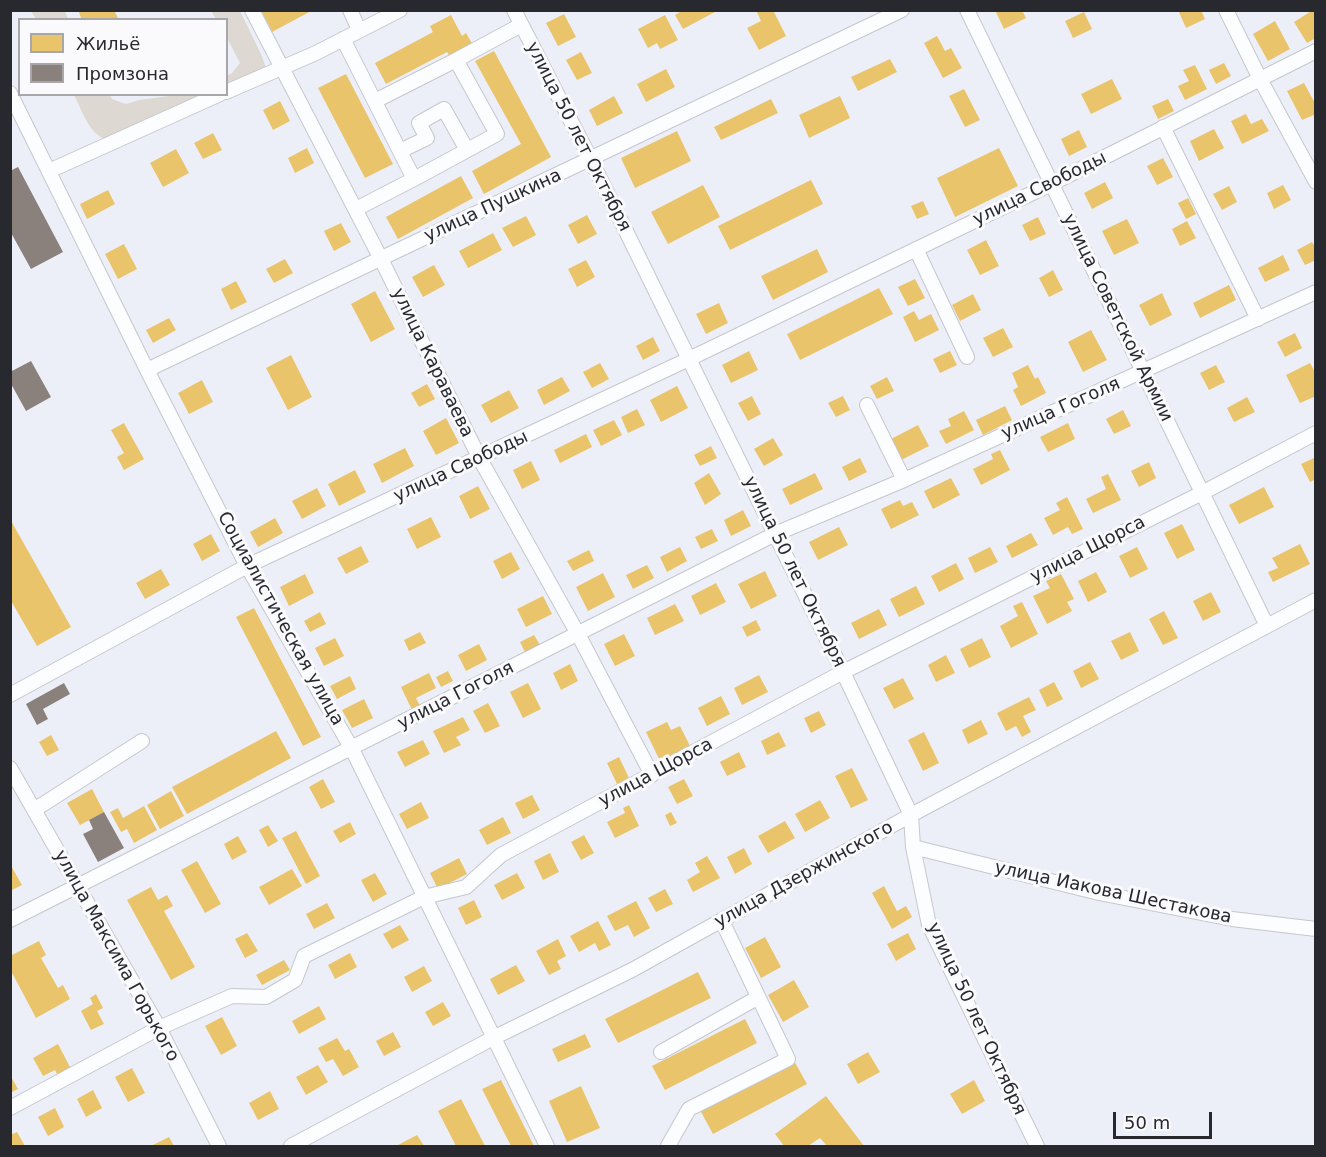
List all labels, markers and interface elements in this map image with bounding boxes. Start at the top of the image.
legend [18,18,228,96]
text: Жильё [76,33,140,54]
street label: улица 50 лет Октября [521,39,635,235]
text: Промзона [76,63,169,84]
street label: улица Свободы [970,147,1110,231]
street label: улица Пушкина [421,165,565,247]
street label: улица Советской Армии [1057,211,1177,425]
street label: улица Караваева [386,285,478,441]
street label: улица Гоголя [998,373,1124,445]
street label: улица Свободы [390,426,532,508]
street label: улица 50 лет Октября [738,473,850,671]
street label: Социалистическая улица [212,508,348,730]
street label: улица Щорса [1027,512,1149,588]
street label: улица Гоголя [394,657,518,735]
street label: улица Щорса [595,734,717,812]
street label: улица Дзержинского [711,817,897,933]
street label: улица Максима Горького [49,846,183,1066]
street label: улица Иакова Шестакова [992,857,1234,929]
street label: улица 50 лет Октября [922,919,1030,1119]
scale bar [1116,1100,1215,1138]
text: 50 m [1124,1112,1170,1133]

